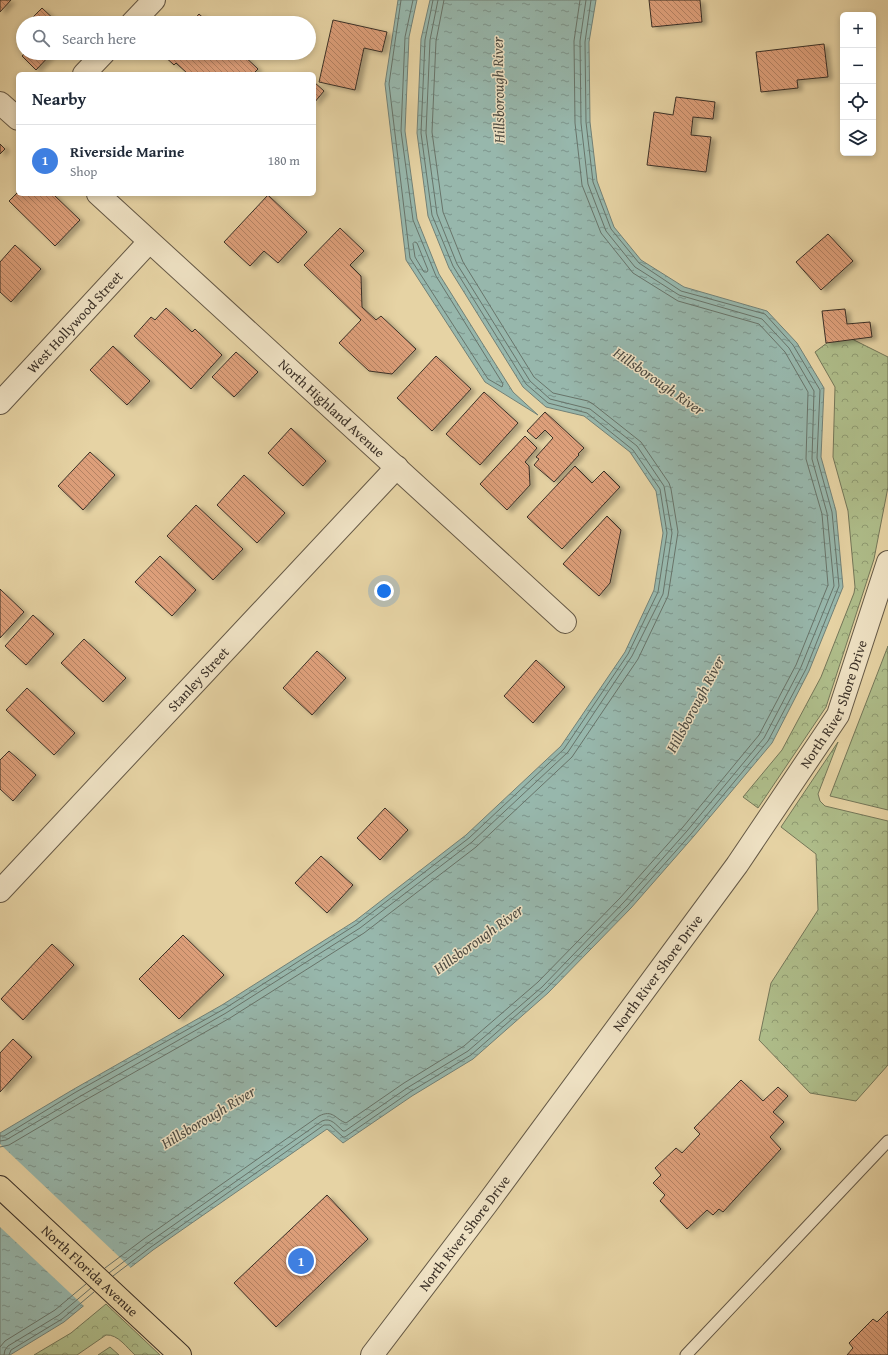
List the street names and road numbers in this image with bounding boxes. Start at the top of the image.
street label: West Hollywood Street [22,267,127,378]
street label: North Highland Avenue [274,354,390,463]
street label: North River Shore Drive [795,637,872,772]
street label: Stanley Street [163,642,234,716]
street label: North River Shore Drive [608,910,707,1035]
street label: North River Shore Drive [414,1171,515,1295]
street label: North Florida Avenue [37,1221,143,1321]

